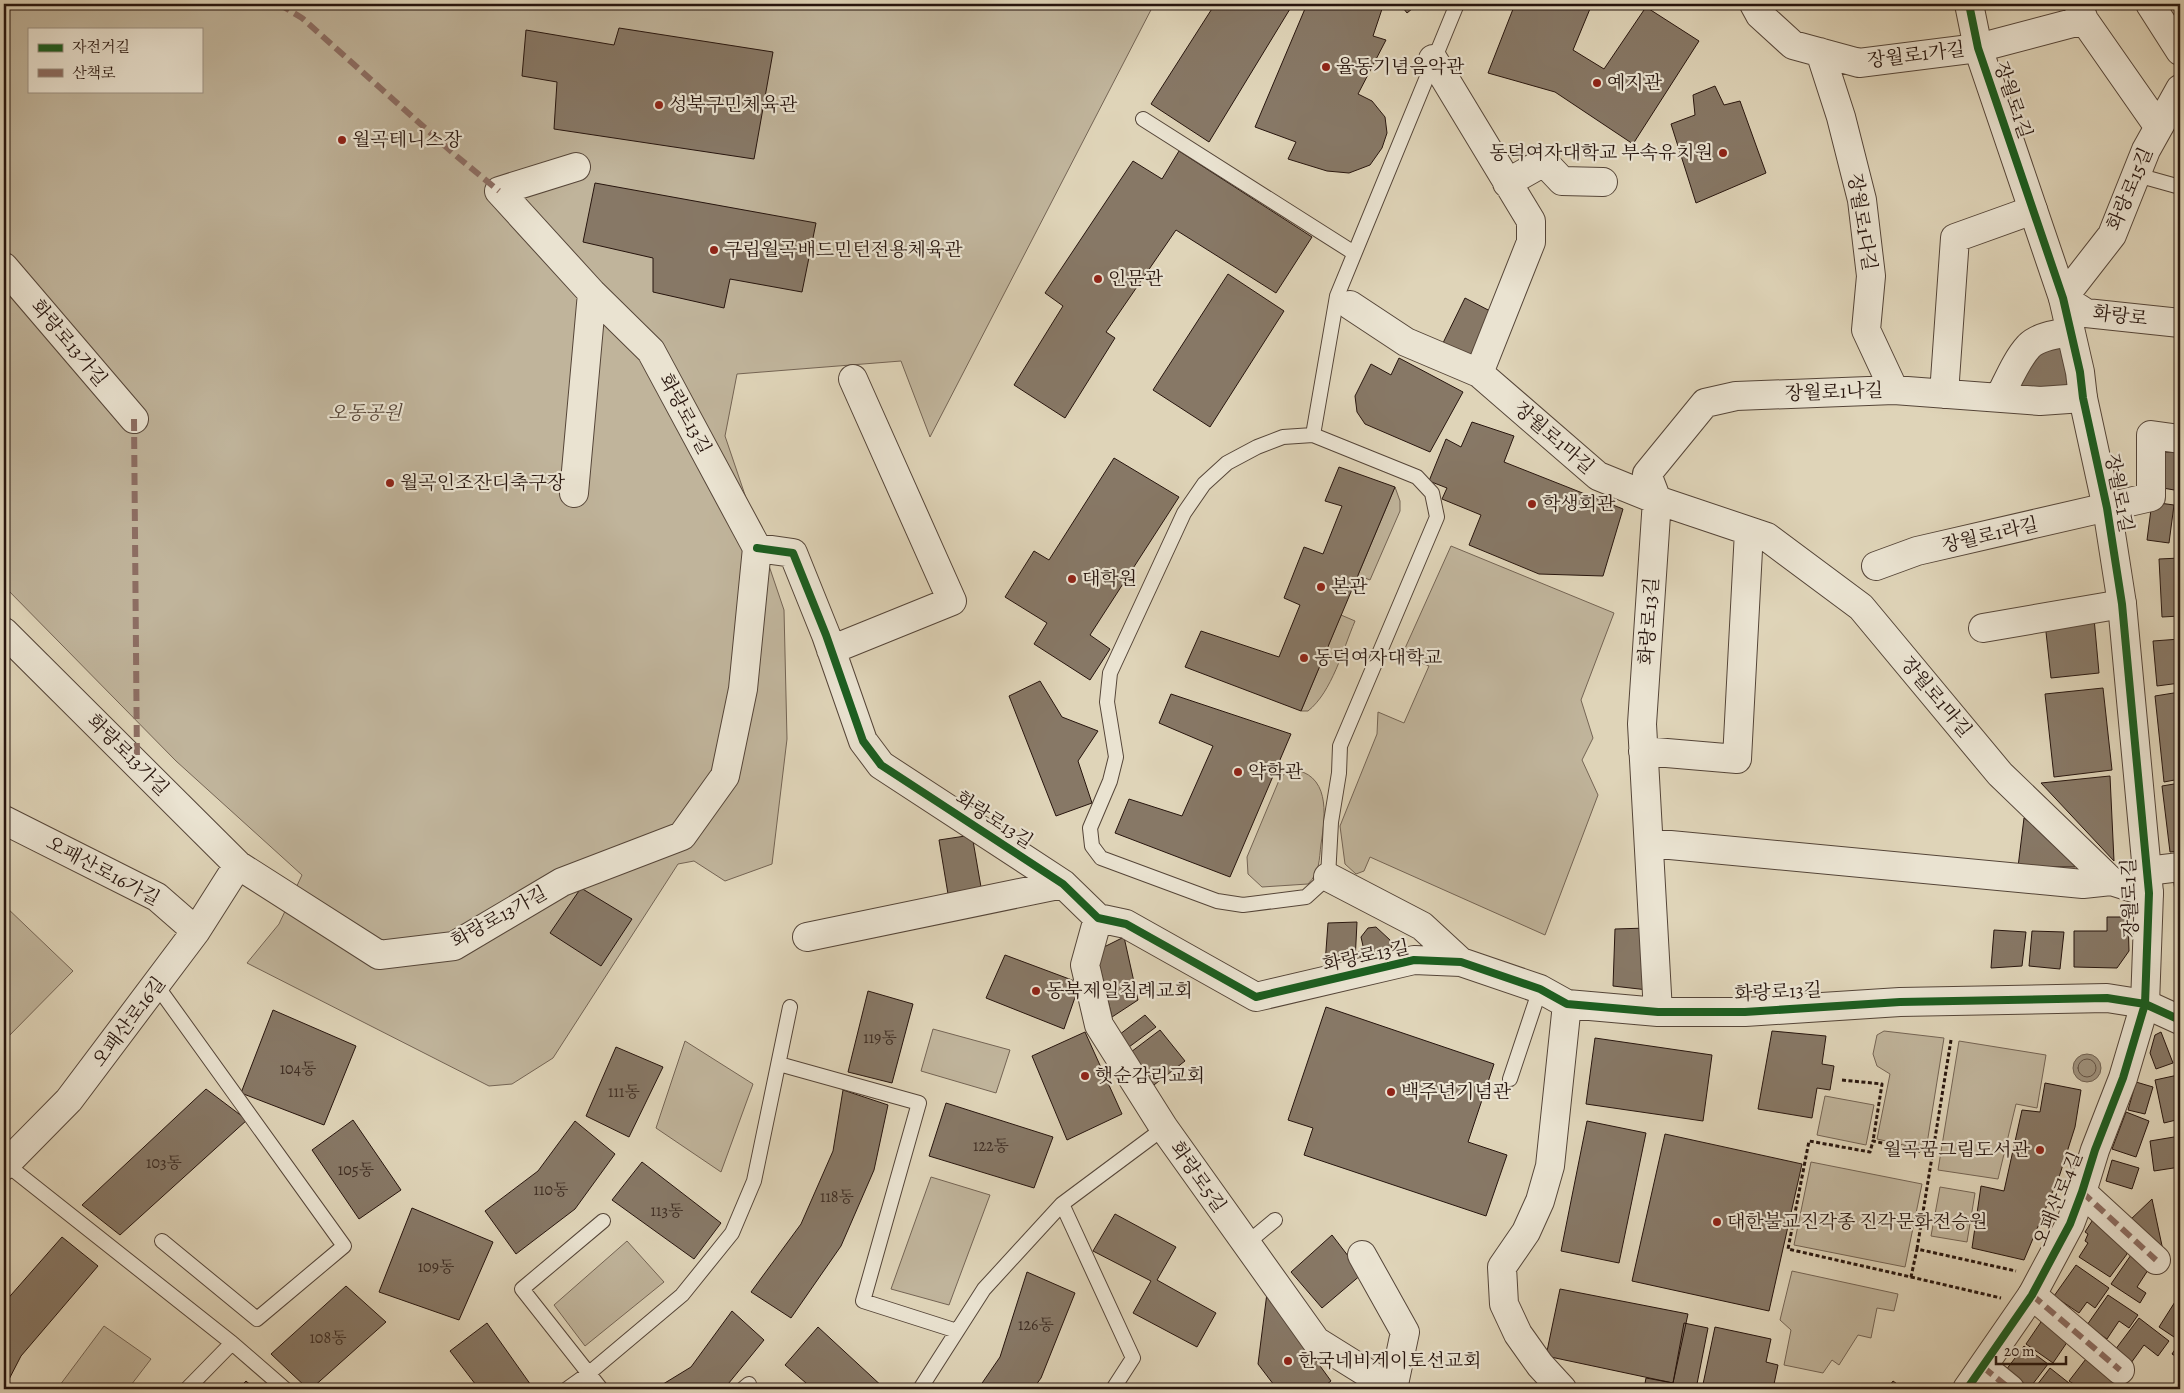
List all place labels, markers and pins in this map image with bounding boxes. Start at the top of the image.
place label: 율동기념음악관 [1336,54,1465,80]
marker: 율동기념음악관 [1320,61,1332,73]
place label: 예지관 [1607,70,1663,96]
marker: 예지관 [1591,77,1603,89]
place label: 성북구민체육관 [669,92,798,118]
marker: 성북구민체육관 [653,99,665,111]
place label: 월곡테니스장 [352,127,463,153]
marker: 월곡테니스장 [336,134,348,146]
place label: 동덕여자대학교 부속유치원 [1489,140,1713,166]
marker: 동덕여자대학교 부속유치원 [1717,147,1729,159]
place label: 구립월곡배드민턴전용체육관 [724,237,963,263]
marker: 구립월곡배드민턴전용체육관 [708,244,720,256]
place label: 인문관 [1108,266,1164,292]
marker: 인문관 [1092,273,1104,285]
place label: 월곡인조잔디축구장 [400,470,566,496]
marker: 월곡인조잔디축구장 [384,477,396,489]
place label: 학생회관 [1542,491,1616,517]
marker: 학생회관 [1526,498,1538,510]
place label: 대학원 [1082,566,1137,592]
marker: 대학원 [1066,573,1078,585]
place label: 본관 [1331,574,1368,600]
marker: 본관 [1315,581,1327,593]
place label: 동덕여자대학교 [1314,645,1442,671]
marker: 동덕여자대학교 [1298,652,1310,664]
place label: 약학관 [1248,759,1304,785]
marker: 약학관 [1232,766,1244,778]
place label: 동북제일침례교회 [1046,978,1193,1004]
marker: 동북제일침례교회 [1030,985,1042,997]
place label: 햇순감리교회 [1095,1063,1205,1089]
marker: 햇순감리교회 [1079,1070,1091,1082]
place label: 백주년기념관 [1401,1079,1512,1105]
marker: 백주년기념관 [1385,1086,1397,1098]
place label: 월곡꿈그림도서관 [1883,1137,2031,1163]
marker: 월곡꿈그림도서관 [2034,1144,2046,1156]
place label: 대한불교진각종 진각문화전승원 [1727,1209,1988,1235]
marker: 대한불교진각종 진각문화전승원 [1711,1216,1723,1228]
place label: 한국네비게이토선교회 [1298,1348,1482,1374]
marker: 한국네비게이토선교회 [1282,1355,1294,1367]

